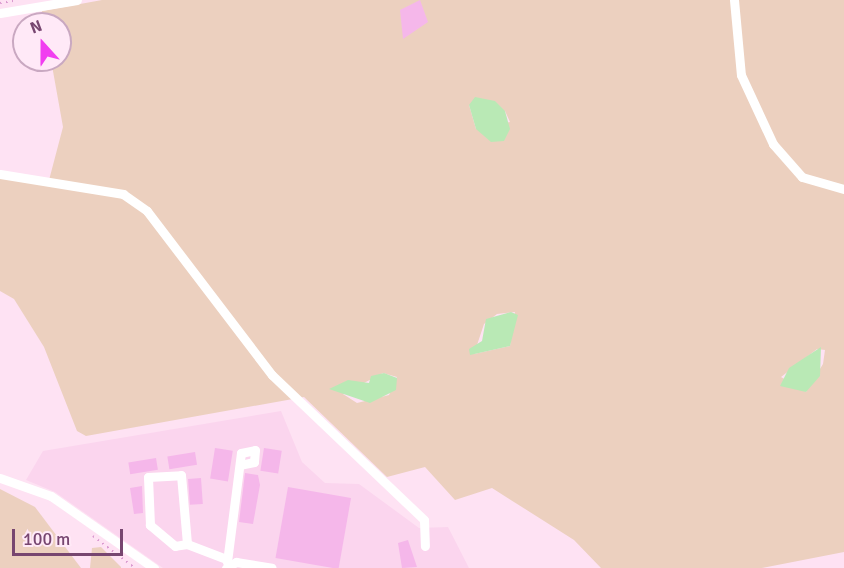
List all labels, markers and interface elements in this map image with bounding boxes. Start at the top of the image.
north arrow [12,12,72,72]
text: N [27,16,45,38]
scale bar [15,517,126,555]
text: 100 m [23,528,70,550]

